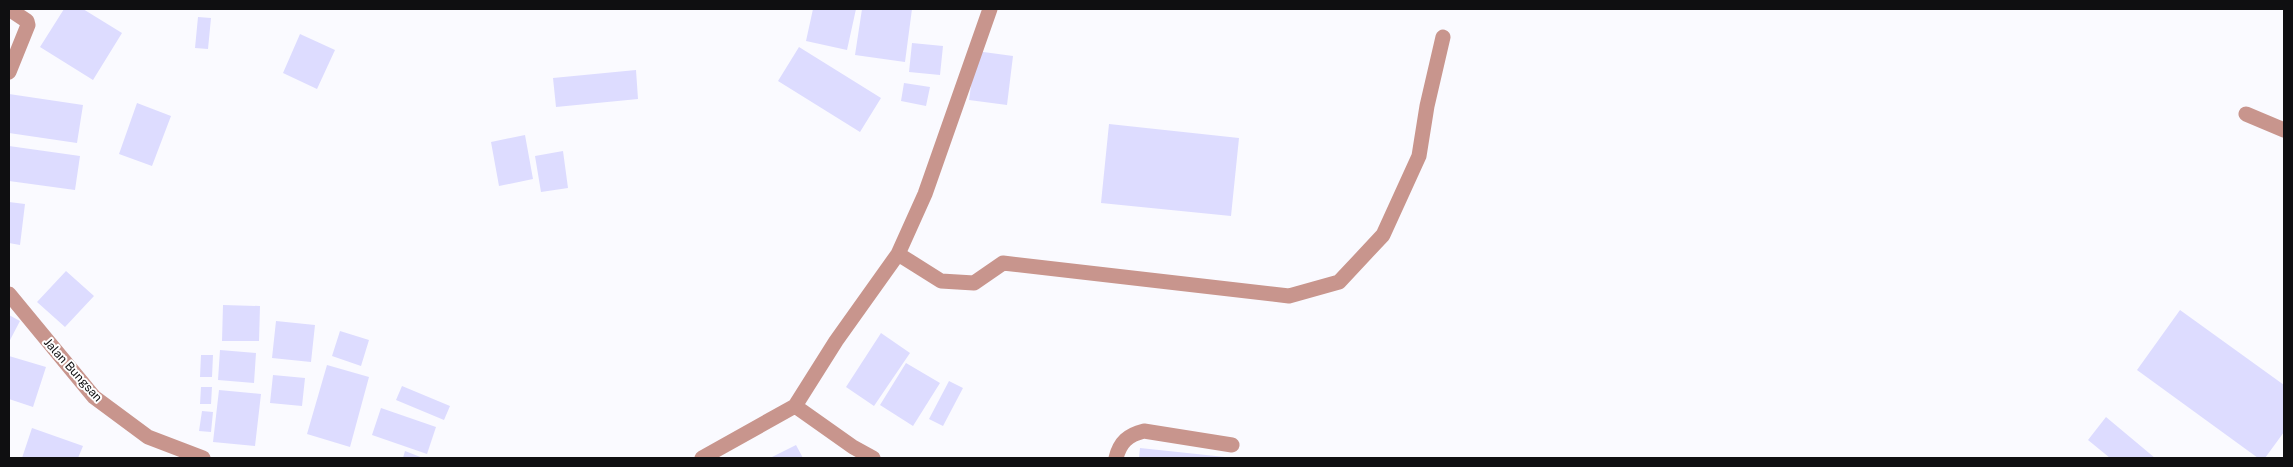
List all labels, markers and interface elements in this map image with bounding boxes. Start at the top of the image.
street label: Jalan Bungsan [41,335,105,405]

